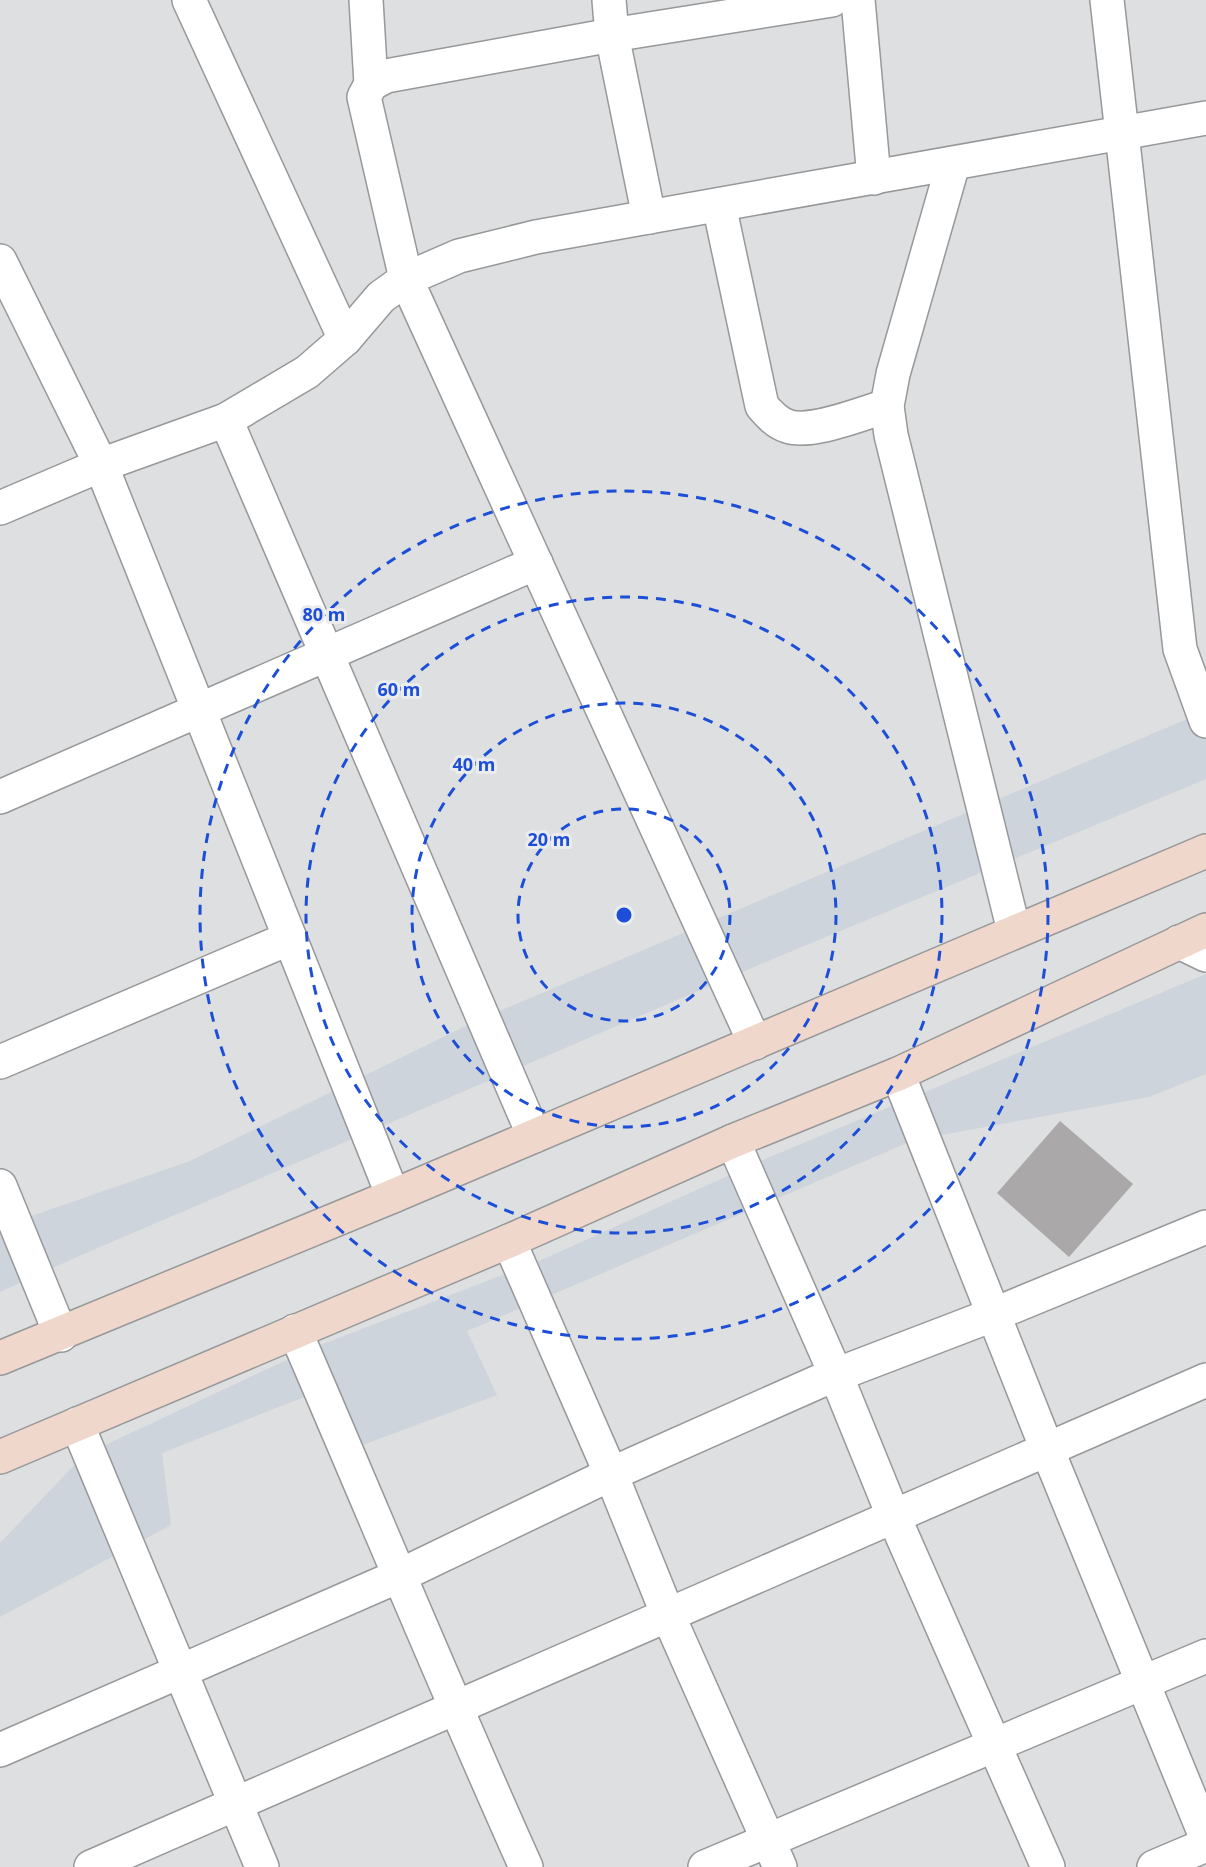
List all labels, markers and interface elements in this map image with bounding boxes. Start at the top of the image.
text: 80 m [303,602,345,626]
text: 60 m [378,677,420,701]
text: 40 m [453,752,495,776]
text: 20 m [528,827,570,851]
centre of rings [614,905,634,925]

